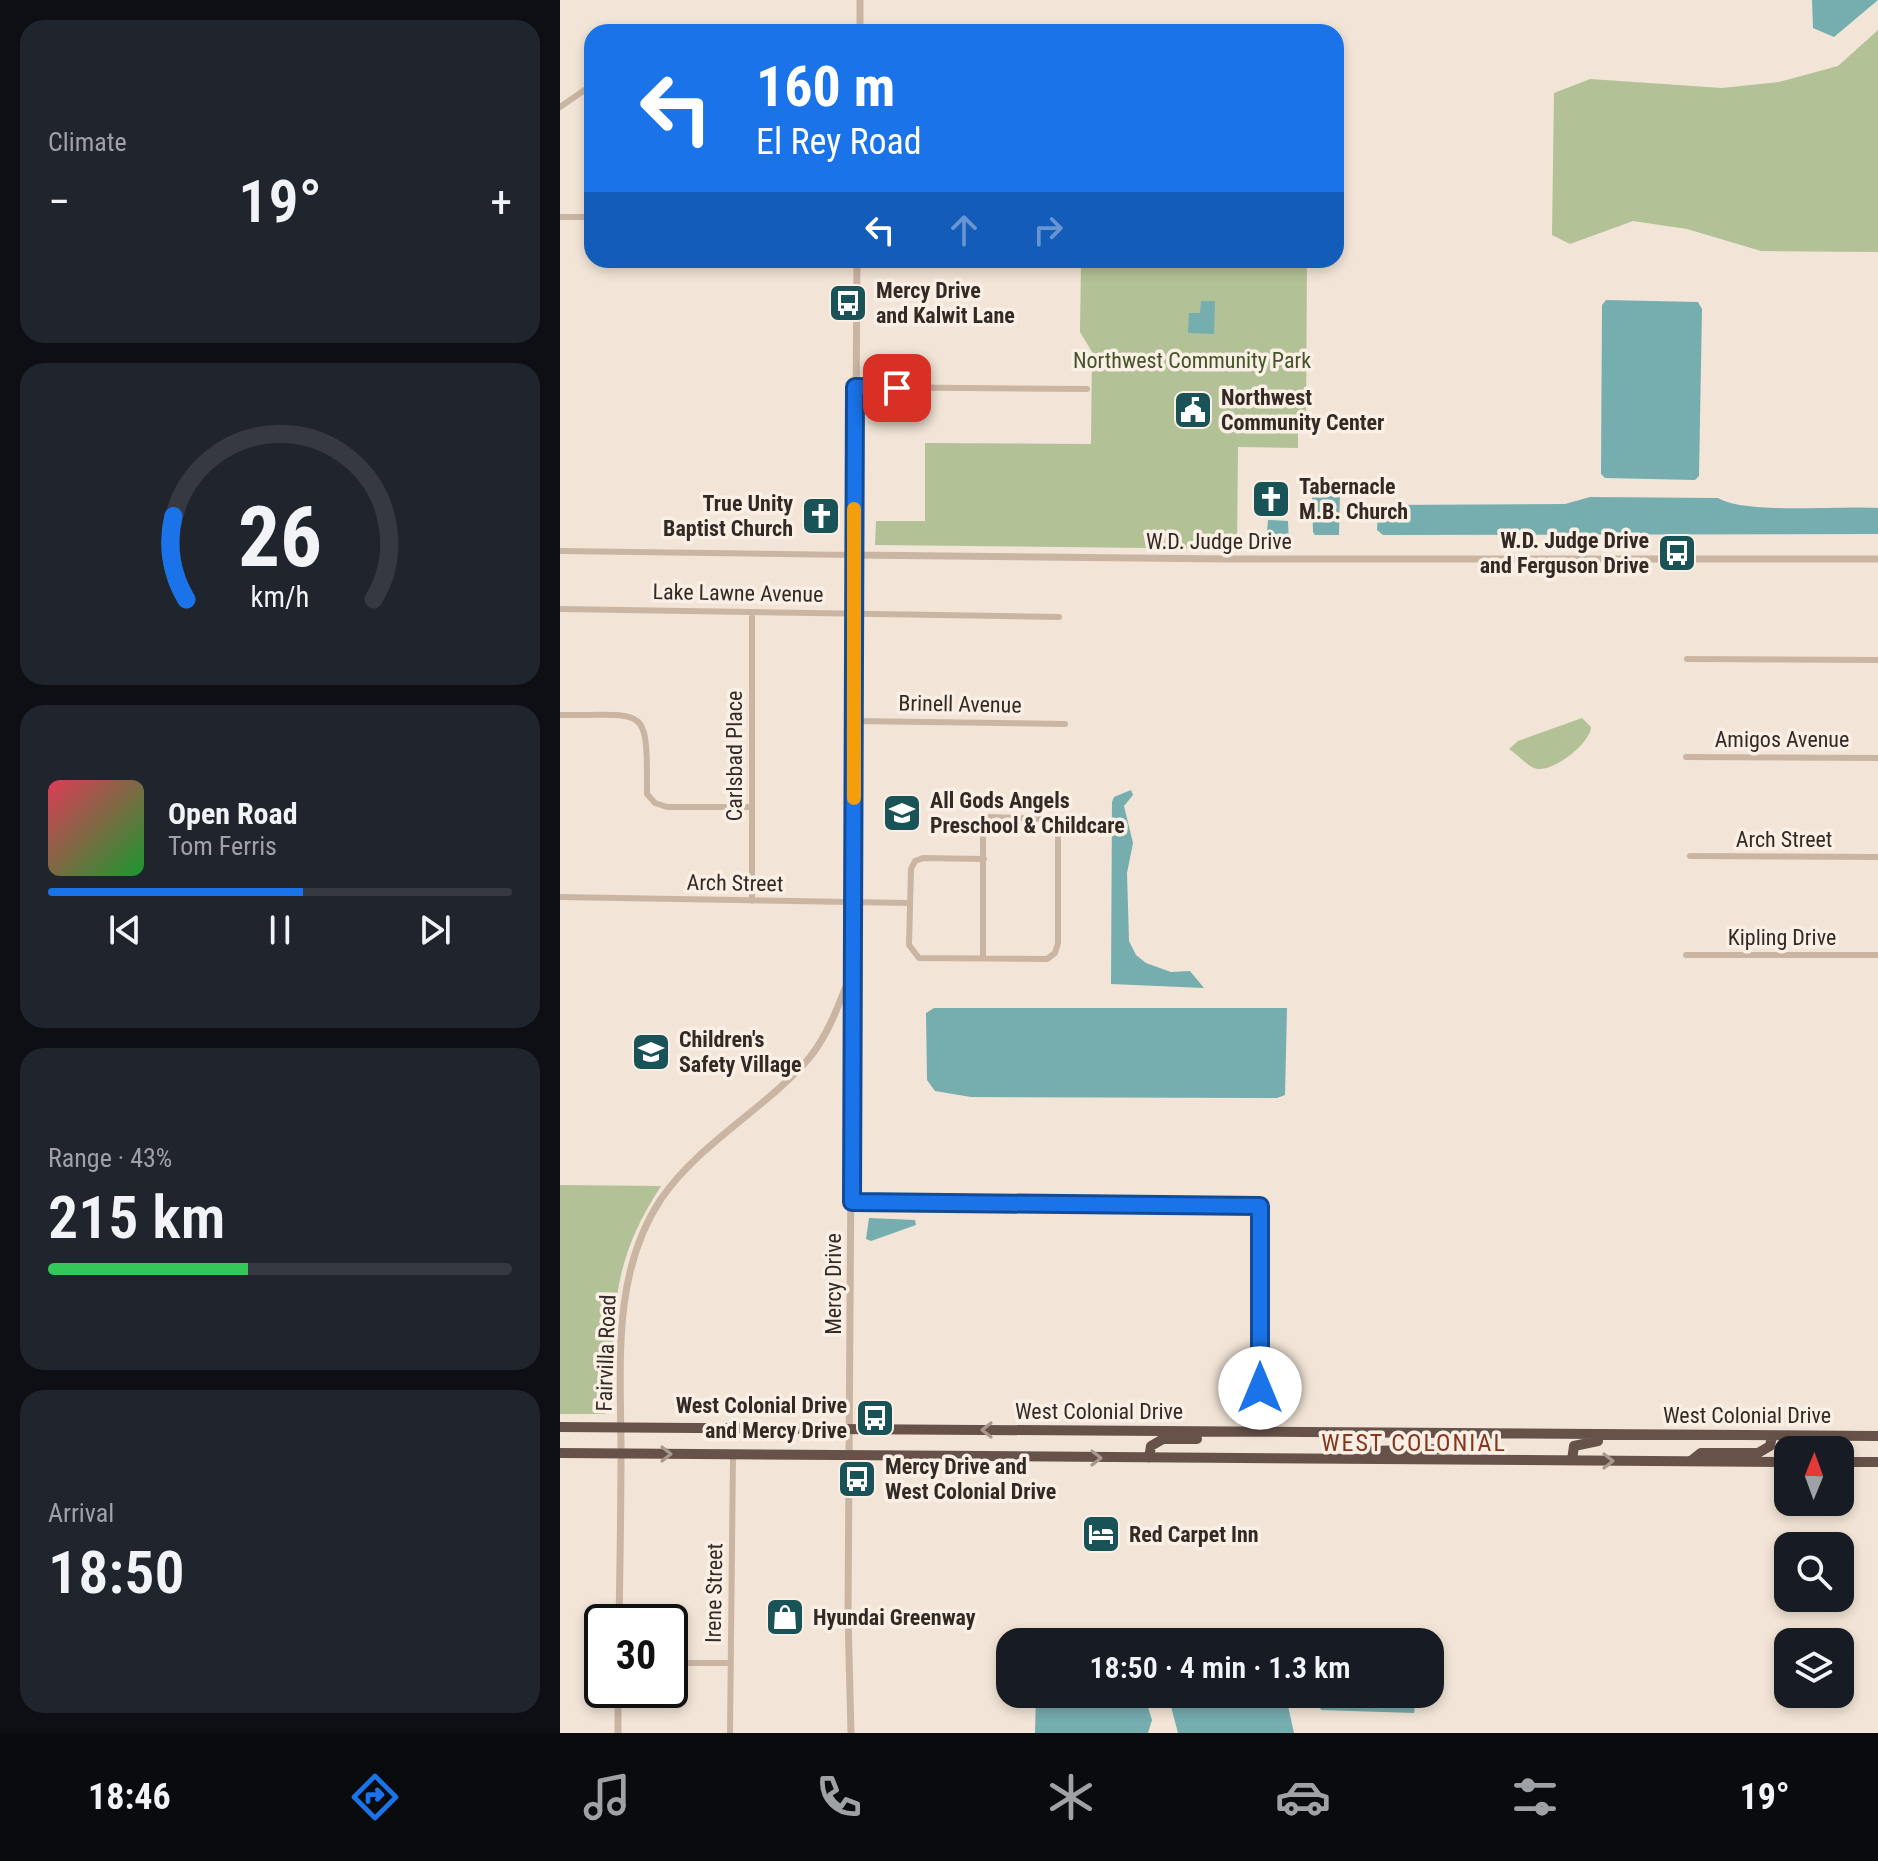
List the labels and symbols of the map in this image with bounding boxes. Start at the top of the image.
place label: Mercy Drive and Kalwit Lane [876,278,1015,328]
bus stop icon: Mercy Drive and Kalwit Lane [827,282,869,324]
park label: Northwest Community Park [1073,348,1311,373]
pin [863,354,931,422]
place label: Northwest Community Center [1221,385,1384,435]
public building icon: Northwest Community Center [1172,389,1214,431]
place label: Tabernacle M.B. Church [1299,474,1408,524]
church icon: Tabernacle M.B. Church [1250,478,1292,520]
place label: True Unity Baptist Church [663,491,793,541]
church icon: True Unity Baptist Church [800,495,842,537]
place label: W.D. Judge Drive and Ferguson Drive [1480,528,1649,578]
street label: W.D. Judge Drive [1146,529,1292,554]
bus stop icon: W.D. Judge Drive and Ferguson Drive [1656,532,1698,574]
street label: Lake Lawne Avenue [652,579,824,607]
street label: Brinell Avenue [898,690,1022,718]
street label: Carlsbad Place [722,691,747,821]
street label: Amigos Avenue [1715,727,1849,752]
place label: All Gods Angels Preschool & Childcare [930,788,1125,838]
school or university icon: All Gods Angels Preschool & Childcare [881,792,923,834]
street label: Arch Street [1736,827,1832,852]
street label: Arch Street [687,870,783,896]
street label: Kipling Drive [1728,925,1836,950]
place label: Children's Safety Village [679,1027,802,1077]
school or university icon: Children's Safety Village [630,1031,672,1073]
street label: Mercy Drive [821,1233,846,1335]
street label: Fairvilla Road [591,1294,621,1412]
position arrow [1218,1346,1302,1430]
place label: West Colonial Drive and Mercy Drive [676,1393,847,1443]
bus stop icon: West Colonial Drive and Mercy Drive [854,1397,896,1439]
street label: West Colonial Drive [1015,1399,1183,1424]
street label: West Colonial Drive [1663,1403,1831,1428]
one-way arrow [980,1421,993,1439]
district label: WEST COLONIAL [1321,1429,1507,1457]
north arrow [1774,1436,1854,1516]
one-way arrow [660,1445,673,1463]
one-way arrow [1090,1449,1103,1466]
one-way arrow [1602,1452,1615,1469]
place label: Mercy Drive and West Colonial Drive [885,1454,1056,1504]
bus stop icon: Mercy Drive and West Colonial Drive [836,1458,878,1500]
hotel icon: Red Carpet Inn [1080,1513,1122,1555]
place label: Red Carpet Inn [1129,1522,1259,1547]
street label: Irene Street [701,1543,727,1643]
shop icon: Hyundai Greenway [764,1596,806,1638]
speed limit sign: 30 [584,1604,688,1708]
place label: Hyundai Greenway [813,1605,976,1630]

